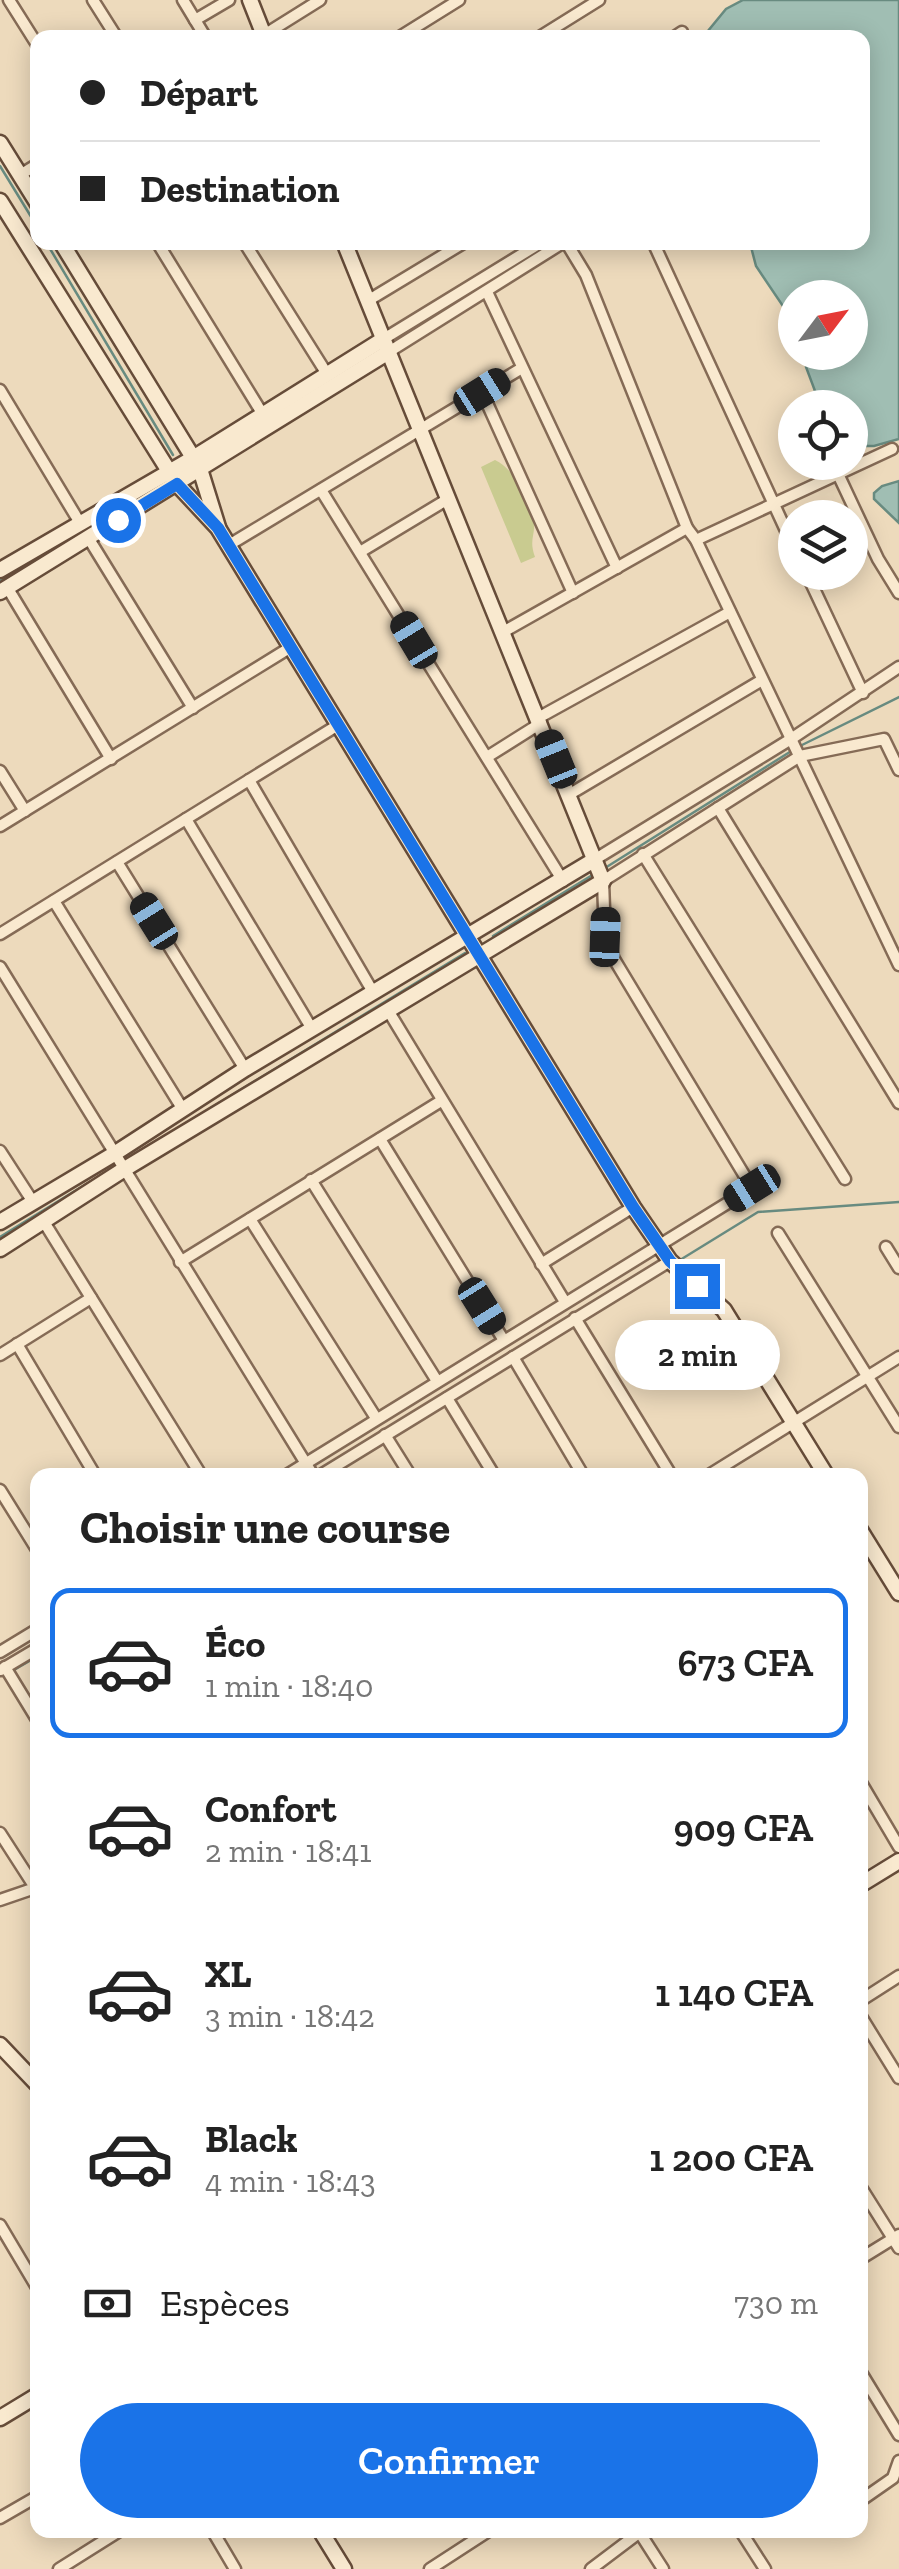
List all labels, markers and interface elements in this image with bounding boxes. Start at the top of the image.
text: Départ [140,70,258,116]
text: Destination [140,166,339,212]
north arrow [778,280,868,370]
map controls [778,280,868,590]
car [449,363,515,421]
button: locate [778,390,868,480]
route start [96,498,141,543]
button: layers [778,500,868,590]
car [386,607,442,673]
car [531,726,581,792]
car [125,888,183,954]
car [589,906,621,968]
car [719,1159,785,1217]
route end [675,1264,720,1309]
car [453,1273,511,1339]
callout: 2 min [614,1321,780,1391]
text: 2 min [658,1336,737,1374]
text: Choisir une course [80,1501,450,1555]
icon: car [85,1618,175,1708]
text: Éco [205,1621,265,1667]
text: 673 CFA [678,1640,813,1686]
text: 1 min · 18:40 [205,1667,373,1705]
icon: car [85,1783,175,1873]
text: Confort [205,1786,336,1832]
text: 909 CFA [673,1805,813,1851]
text: 2 min · 18:41 [205,1832,371,1870]
icon: car [85,1948,175,2038]
text: XL [205,1951,252,1997]
text: 1 140 CFA [655,1970,813,2016]
text: 3 min · 18:42 [205,1997,375,2035]
icon: car [85,2113,175,2203]
text: Black [205,2116,298,2162]
text: 1 200 CFA [649,2135,813,2181]
text: 4 min · 18:43 [205,2162,376,2200]
icon: cash [80,2276,135,2331]
text: Espèces [160,2280,290,2326]
text: 730 m [734,2284,818,2322]
button: Confirmer [80,2403,818,2518]

